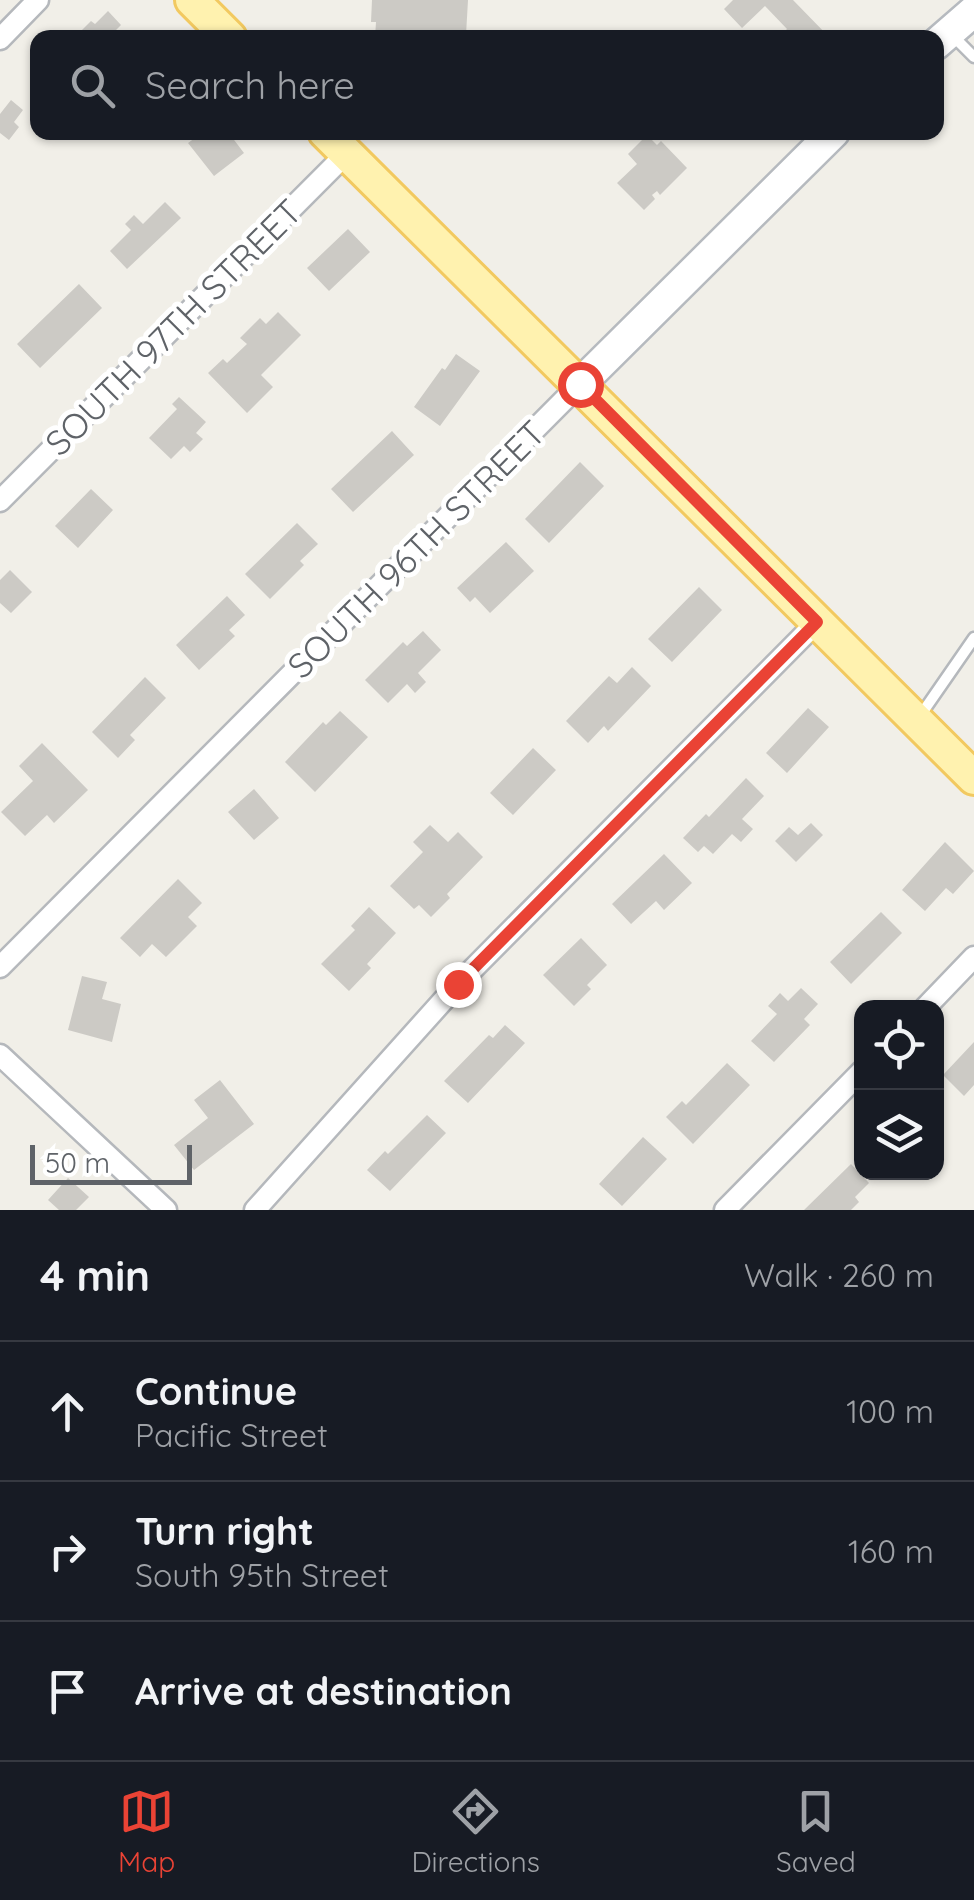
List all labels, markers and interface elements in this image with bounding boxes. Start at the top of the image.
search box [30,30,944,140]
icon: search [65,58,120,113]
text: Search here [145,61,355,109]
street label: SOUTH 97TH STREET [36,190,310,464]
route start [558,362,604,408]
street label: SOUTH 96TH STREET [278,411,554,687]
route end [436,962,482,1008]
map controls [854,1000,944,1180]
button: locate [854,1000,944,1090]
button: layers [854,1090,944,1180]
scale bar [30,1140,192,1184]
text: 50 m [45,1145,110,1180]
text: 4 min [40,1249,150,1302]
text: Walk · 260 m [744,1255,934,1295]
text: Continue [135,1367,297,1415]
icon: ahead [40,1384,95,1439]
text: 100 m [846,1391,934,1431]
text: Pacific Street [135,1415,328,1455]
text: Turn right [135,1507,314,1555]
icon: right [40,1524,95,1579]
text: 160 m [848,1531,934,1571]
text: South 95th Street [135,1555,389,1595]
icon: arrive [40,1664,95,1719]
text: Arrive at destination [135,1667,512,1715]
tab: Map [118,1784,175,1879]
tab: Directions [411,1784,540,1879]
tab: Saved [776,1784,856,1879]

